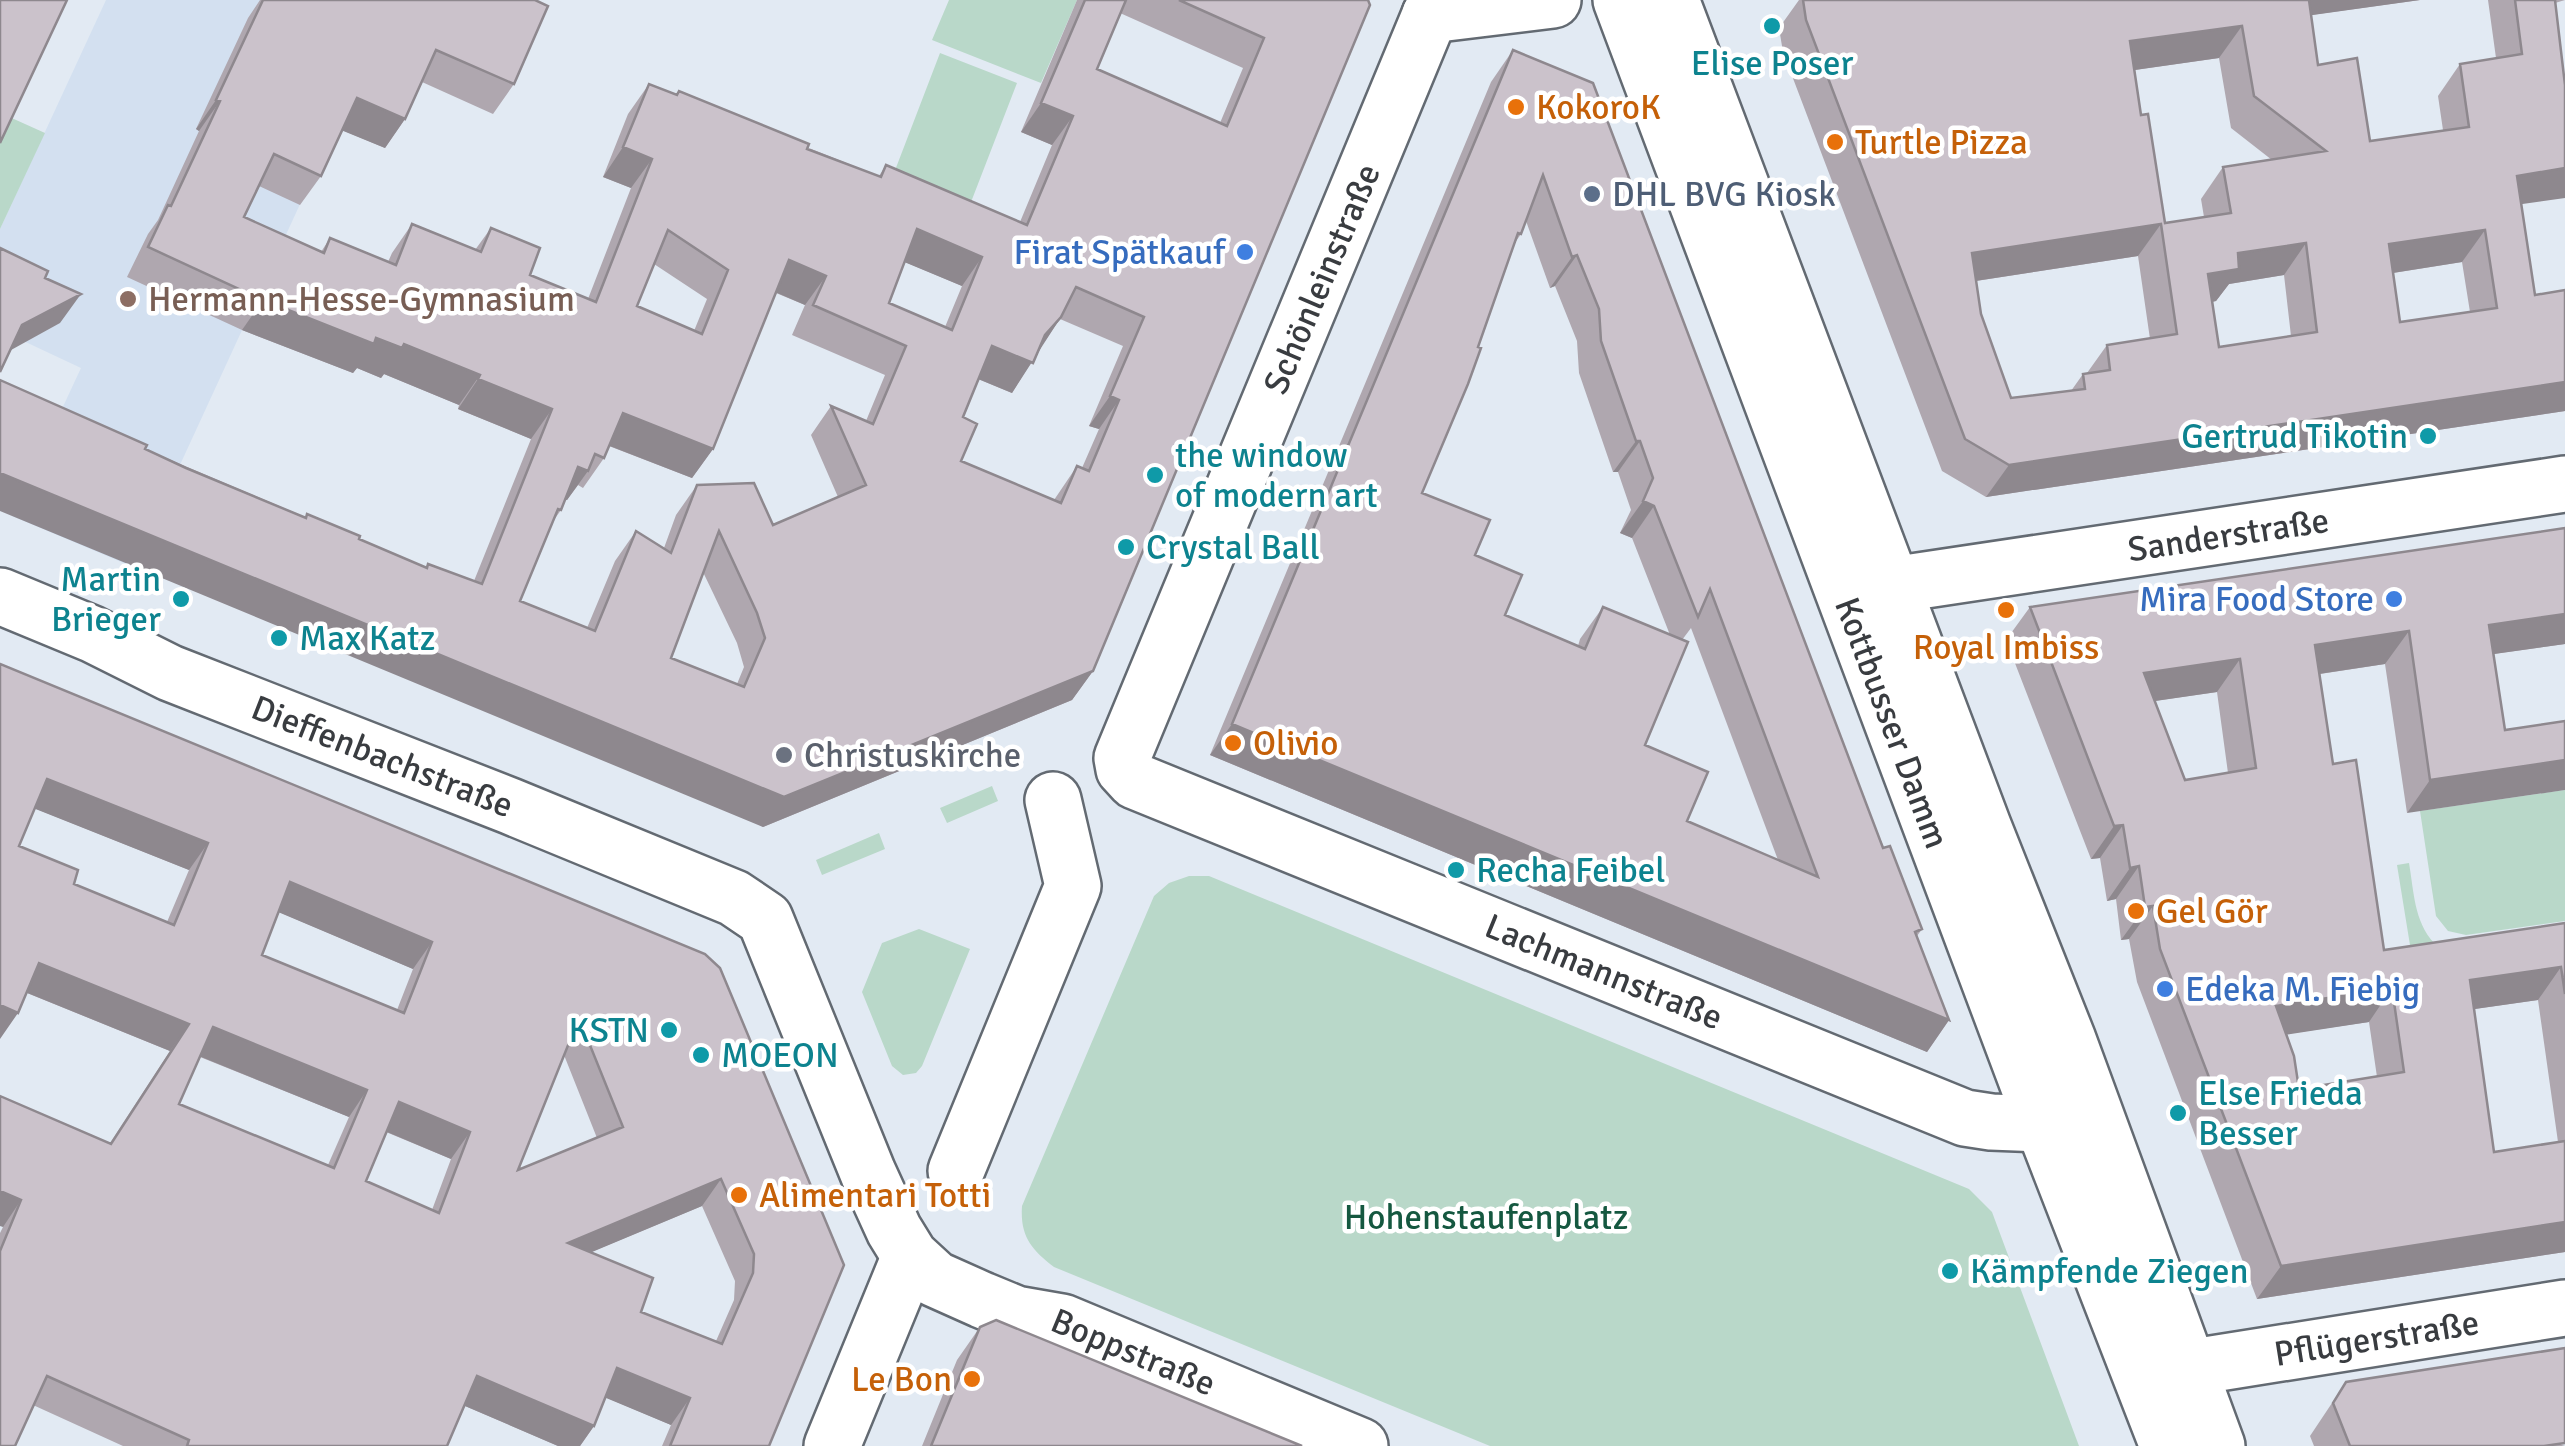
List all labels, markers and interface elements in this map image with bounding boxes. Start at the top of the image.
marker: Elise Poser [1761,15,1783,37]
place label: Elise Poser [1691,42,1853,85]
place label: KokoroK [1536,86,1661,129]
marker: KokoroK [1505,96,1527,118]
place label: Turtle Pizza [1855,121,2028,164]
marker: Turtle Pizza [1824,131,1846,153]
street label: Schönleinstraße [1254,158,1390,400]
place label: DHL BVG Kiosk [1612,173,1836,216]
marker: DHL BVG Kiosk [1581,183,1603,205]
place label: Firat Spätkauf [1014,231,1227,274]
marker: Firat Spätkauf [1234,241,1256,263]
place label: Hermann-Hesse-Gymnasium [148,278,575,321]
marker: Hermann-Hesse-Gymnasium [117,288,139,310]
place label: Gertrud Tikotin [2181,415,2408,458]
marker: Gertrud Tikotin [2417,425,2439,447]
place label: the window of modern art [1175,434,1378,517]
marker: the window of modern art [1144,464,1166,486]
street label: Sanderstraße [2125,498,2332,571]
place label: Crystal Ball [1146,526,1320,569]
marker: Crystal Ball [1115,536,1137,558]
place label: Martin Brieger [51,558,161,641]
place label: Mira Food Store [2139,578,2374,621]
marker: Martin Brieger [170,588,192,610]
marker: Mira Food Store [2383,588,2405,610]
street label: Kottbusser Damm [1826,591,1959,854]
marker: Royal Imbiss [1995,599,2017,621]
place label: Max Katz [299,617,435,660]
place label: Royal Imbiss [1913,626,2099,669]
marker: Max Katz [268,627,290,649]
street label: Dieffenbachstraße [246,686,520,827]
place label: Olivio [1253,722,1338,765]
marker: Olivio [1222,732,1244,754]
place label: Christuskirche [804,734,1021,777]
marker: Christuskirche [773,744,795,766]
place label: Recha Feibel [1476,849,1666,892]
marker: Recha Feibel [1445,859,1467,881]
place label: Gel Gör [2156,890,2268,933]
marker: Gel Gör [2125,900,2147,922]
street label: Lachmannstraße [1479,904,1729,1039]
place label: Edeka M. Fiebig [2185,968,2420,1011]
marker: Edeka M. Fiebig [2154,978,2176,1000]
place label: KSTN [569,1009,649,1052]
marker: KSTN [658,1019,680,1041]
place label: MOEON [721,1034,839,1077]
marker: MOEON [690,1044,712,1066]
place label: Else Frieda Besser [2198,1072,2363,1155]
marker: Else Frieda Besser [2167,1102,2189,1124]
place label: Alimentari Totti [759,1174,991,1217]
marker: Alimentari Totti [728,1184,750,1206]
park label: Hohenstaufenplatz [1344,1196,1628,1239]
place label: Kämpfende Ziegen [1970,1250,2249,1293]
marker: Kämpfende Ziegen [1939,1260,1961,1282]
street label: Boppstraße [1045,1298,1222,1405]
street label: Pflügerstraße [2271,1300,2482,1375]
place label: Le Bon [851,1358,952,1401]
marker: Le Bon [961,1368,983,1390]

